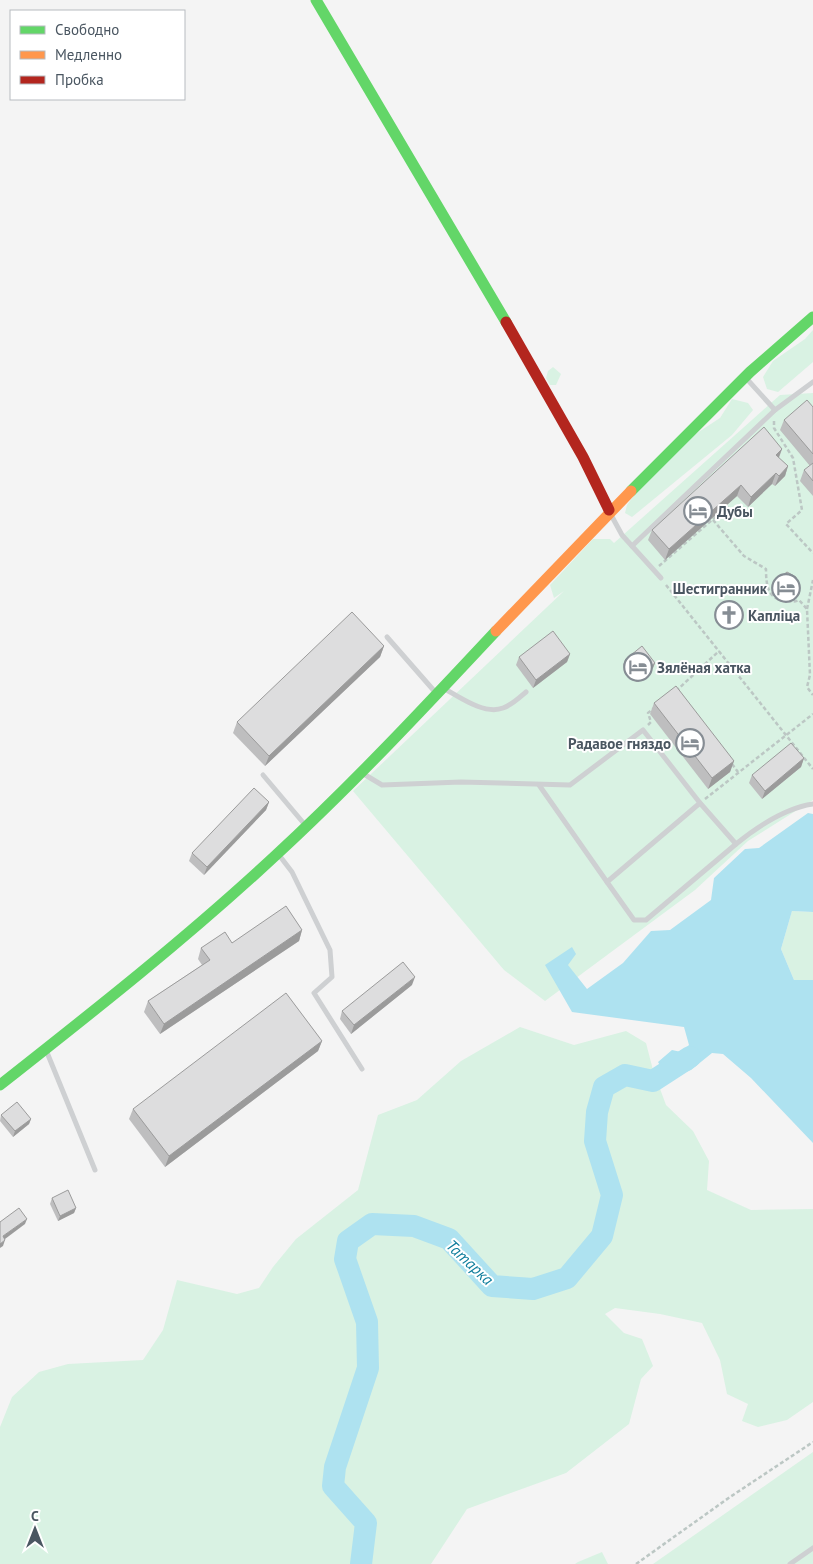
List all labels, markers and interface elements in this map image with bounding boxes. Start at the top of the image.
legend [10,10,185,100]
text: Свободно [55,20,119,39]
text: Медленно [55,45,122,64]
text: Пробка [55,70,104,89]
hotel icon: Дубы [683,496,713,526]
place label: Дубы [717,502,753,521]
hotel icon: Шестигранник [771,573,801,603]
place label: Шестигранник [673,579,768,598]
church icon: Капліца [714,600,744,630]
place label: Капліца [748,606,800,625]
hotel icon: Зялёная хатка [623,652,653,682]
place label: Зялёная хатка [657,658,751,677]
hotel icon: Радавое гняздо [675,728,705,758]
place label: Радавое гняздо [568,734,671,753]
water label: Татарка [442,1235,498,1289]
north arrow [10,1504,60,1554]
text: С [31,1507,39,1525]

